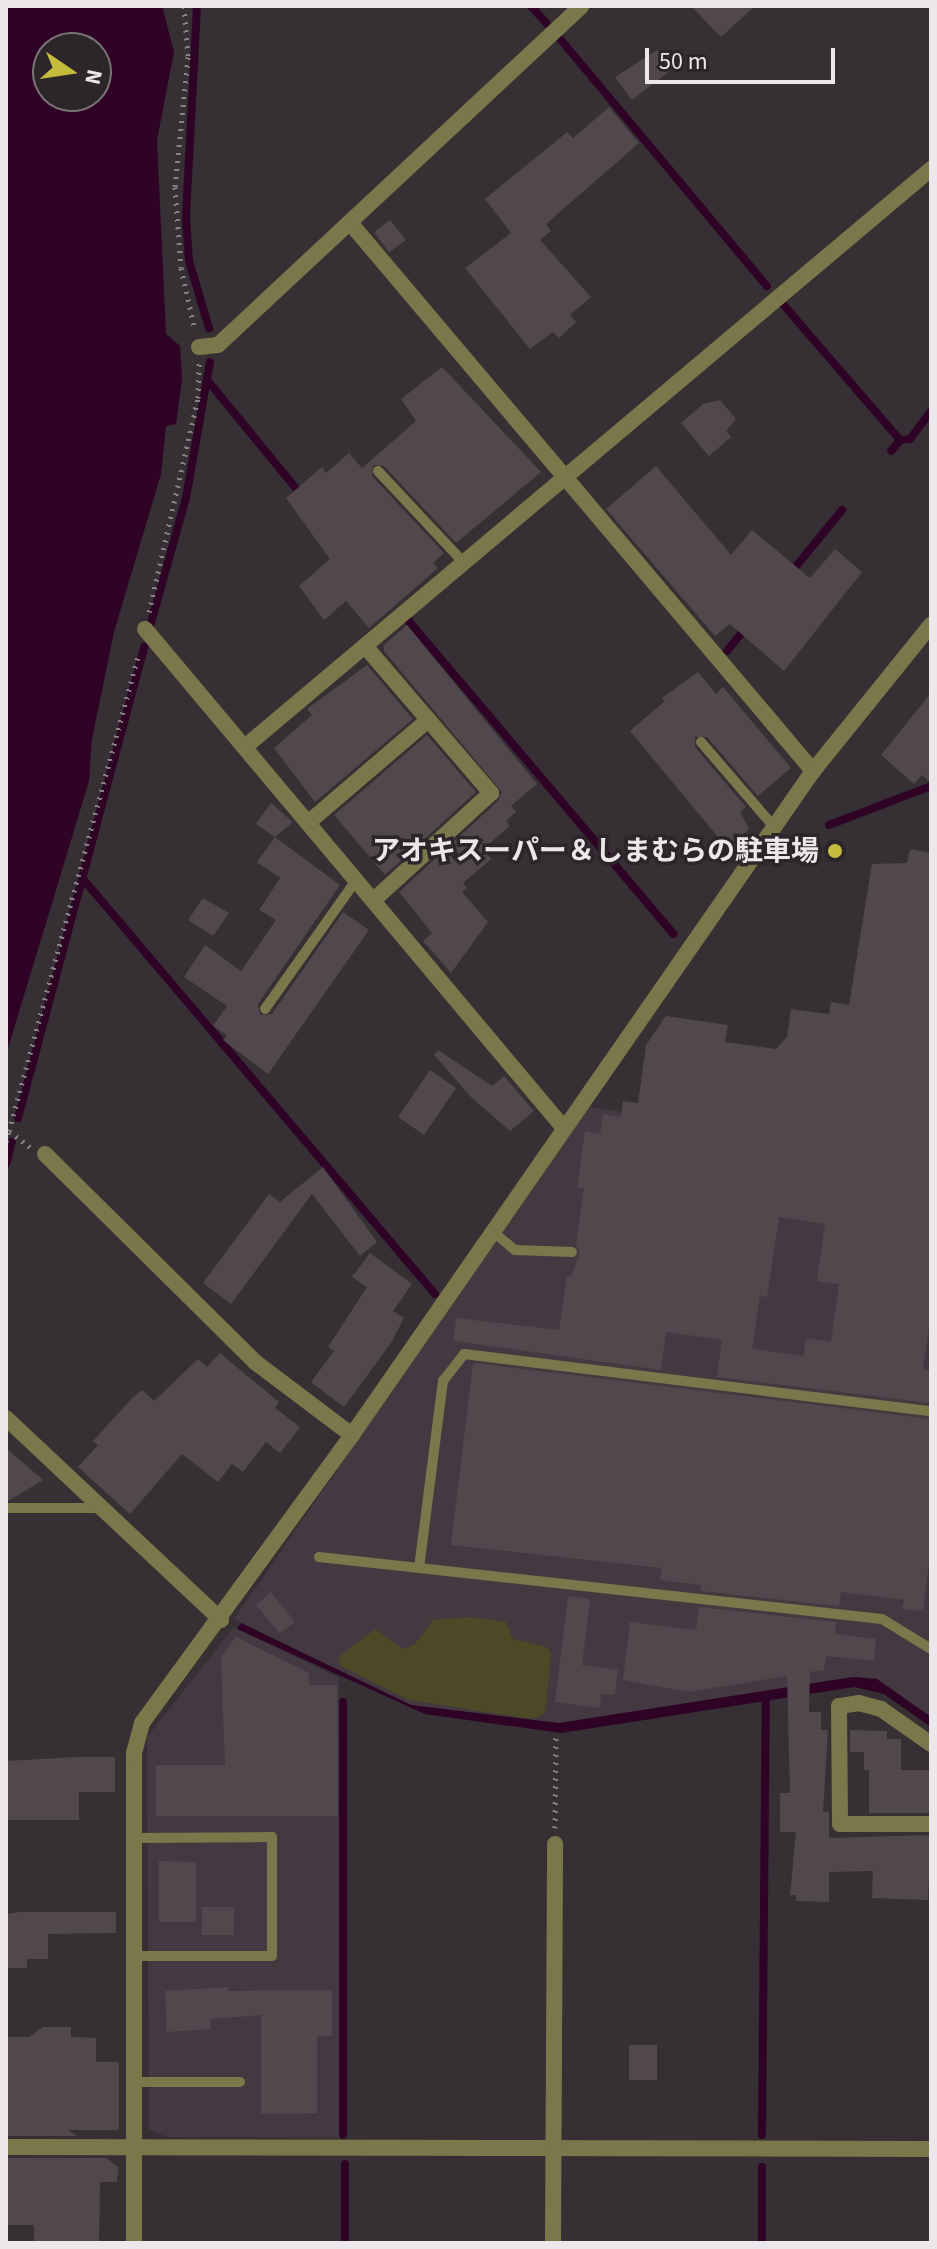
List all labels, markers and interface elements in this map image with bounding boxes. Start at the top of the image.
north arrow [32,32,112,112]
scale bar [649,32,839,82]
text: 50 m [659,44,708,79]
text: N [76,66,111,88]
place label: アオキスーパー＆しまむらの駐車場 [371,834,819,868]
marker: アオキスーパー＆しまむらの駐車場 [826,842,844,860]

